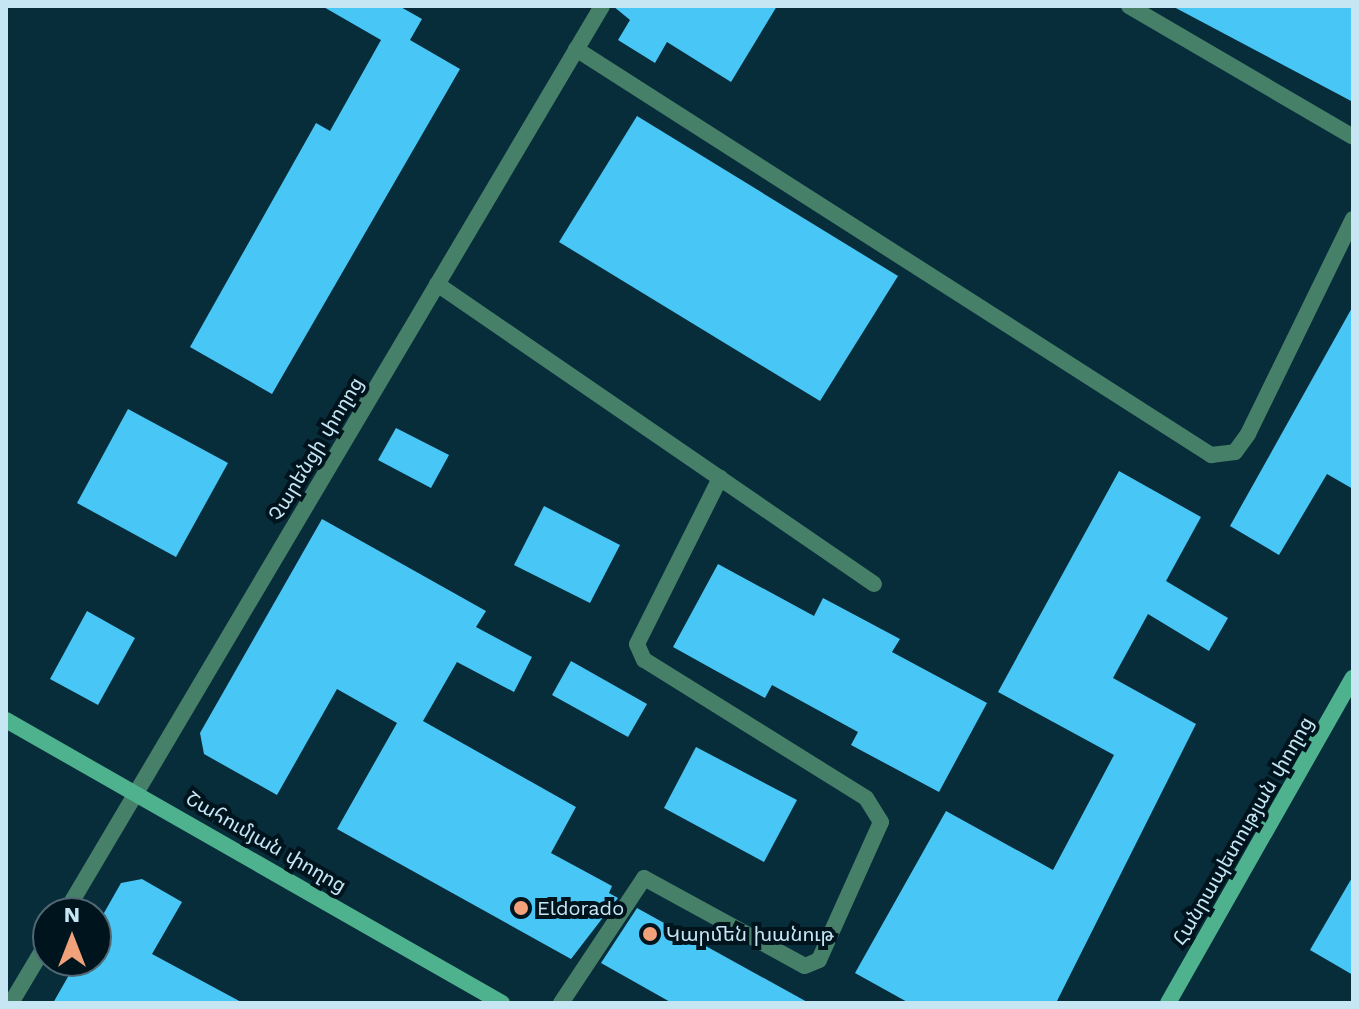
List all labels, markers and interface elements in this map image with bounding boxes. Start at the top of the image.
street label: Չարենցի փողոց [264,373,368,525]
street label: Հանրապետության փողոց [1168,712,1318,950]
street label: Շահումյան փողոց [181,786,351,898]
place label: Eldorado [537,896,624,920]
north arrow [32,897,112,977]
marker: Eldorado [512,899,530,917]
text: N [64,902,80,927]
place label: Կարմեն խանութ [666,922,834,946]
marker: Կարմեն խանութ [641,925,659,943]

